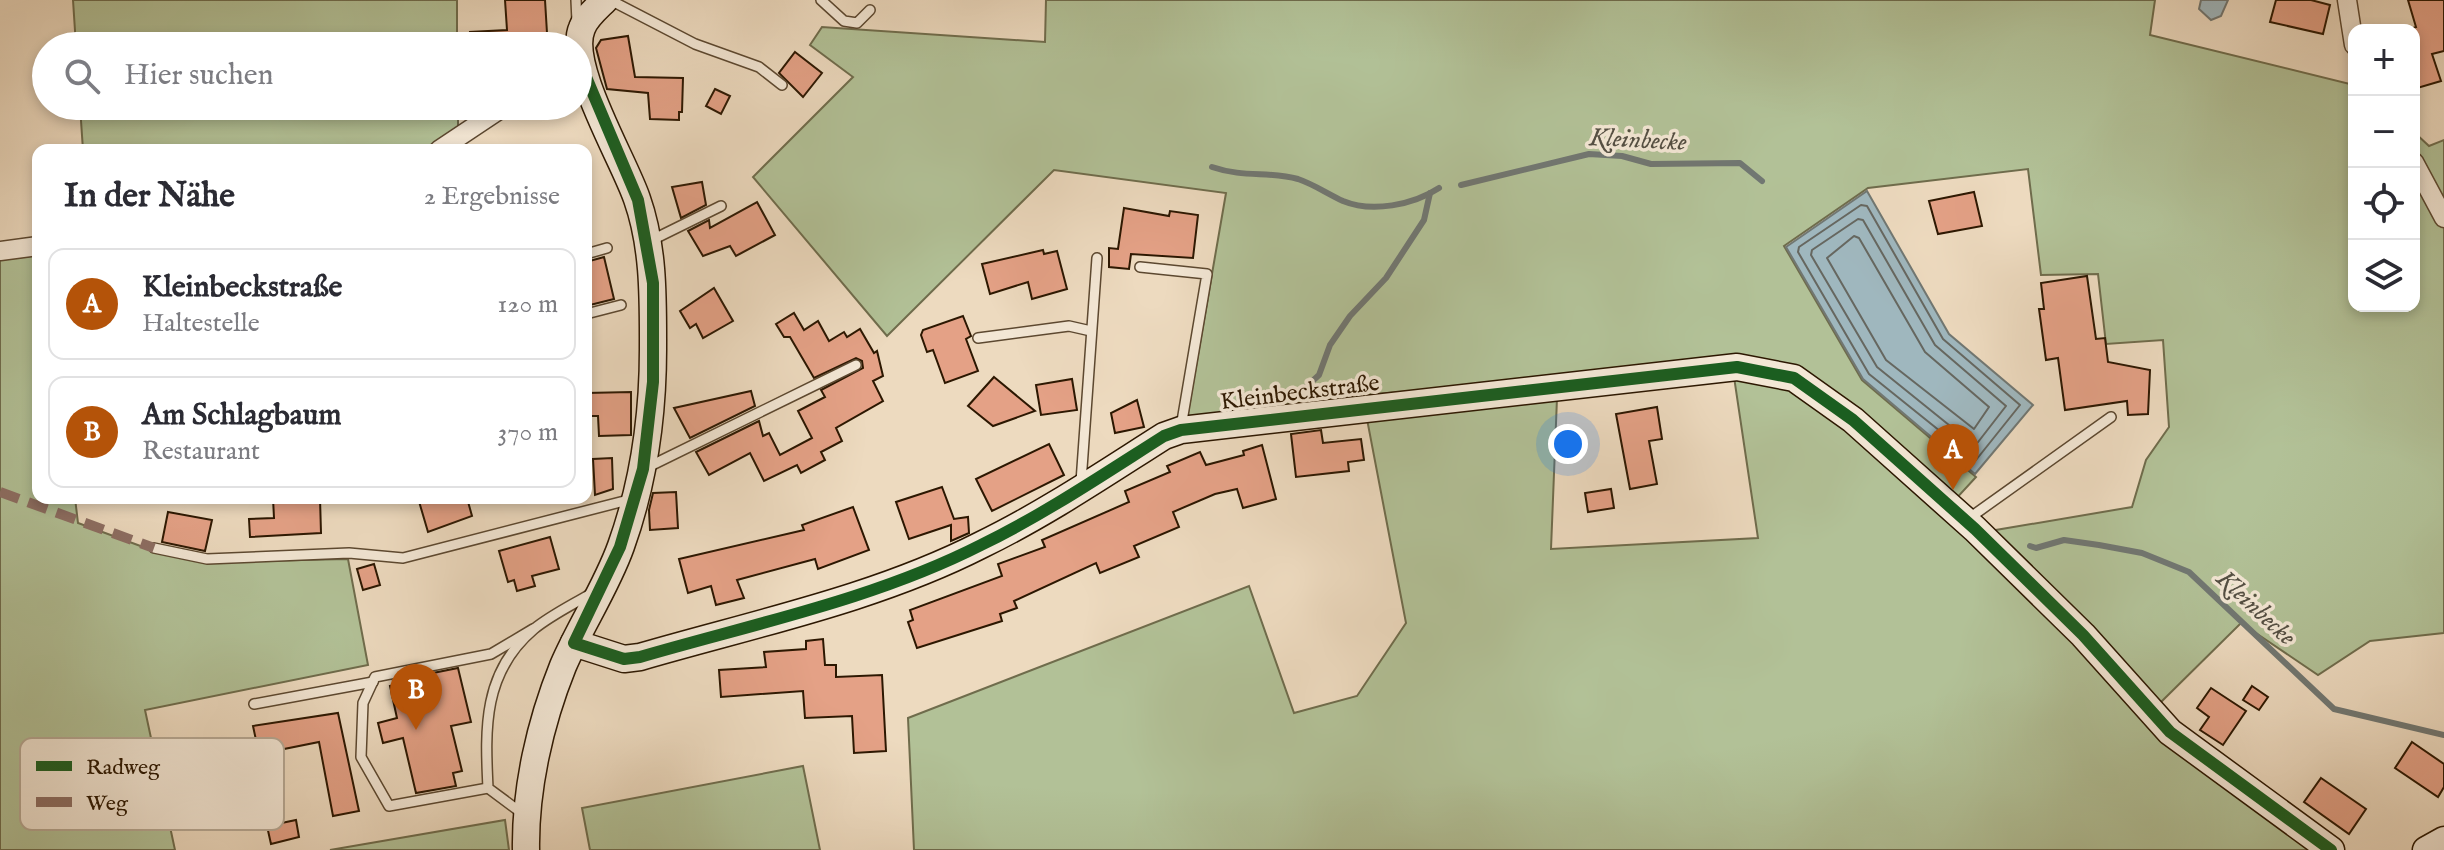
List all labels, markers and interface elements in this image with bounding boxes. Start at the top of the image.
map controls [2348,24,2420,312]
button: + [2348,24,2420,96]
search box [32,32,592,120]
icon: search [60,54,104,98]
text: Hier suchen [124,57,274,95]
button: − [2348,96,2420,168]
water label: Kleinbecke [1587,121,1688,159]
button: locate [2348,168,2420,240]
text: In der Nähe [64,175,235,218]
text: 2 Ergebnisse [424,180,560,213]
button: layers [2348,240,2420,312]
text: Kleinbeckstraße [142,269,342,307]
text: A [83,288,101,321]
text: 120 m [498,288,558,321]
text: Haltestelle [142,307,260,340]
street label: Kleinbeckstraße [1219,368,1381,418]
text: Am Schlagbaum [142,397,341,435]
text: B [83,416,101,449]
text: 370 m [498,416,558,449]
your location [1548,424,1588,464]
pin: A [1927,424,1979,490]
text: Restaurant [142,435,260,468]
water label: Kleinbecke [2208,562,2303,654]
pin: B [390,664,442,730]
legend [20,738,284,830]
text: Radweg [86,754,161,782]
text: Weg [86,790,129,818]

